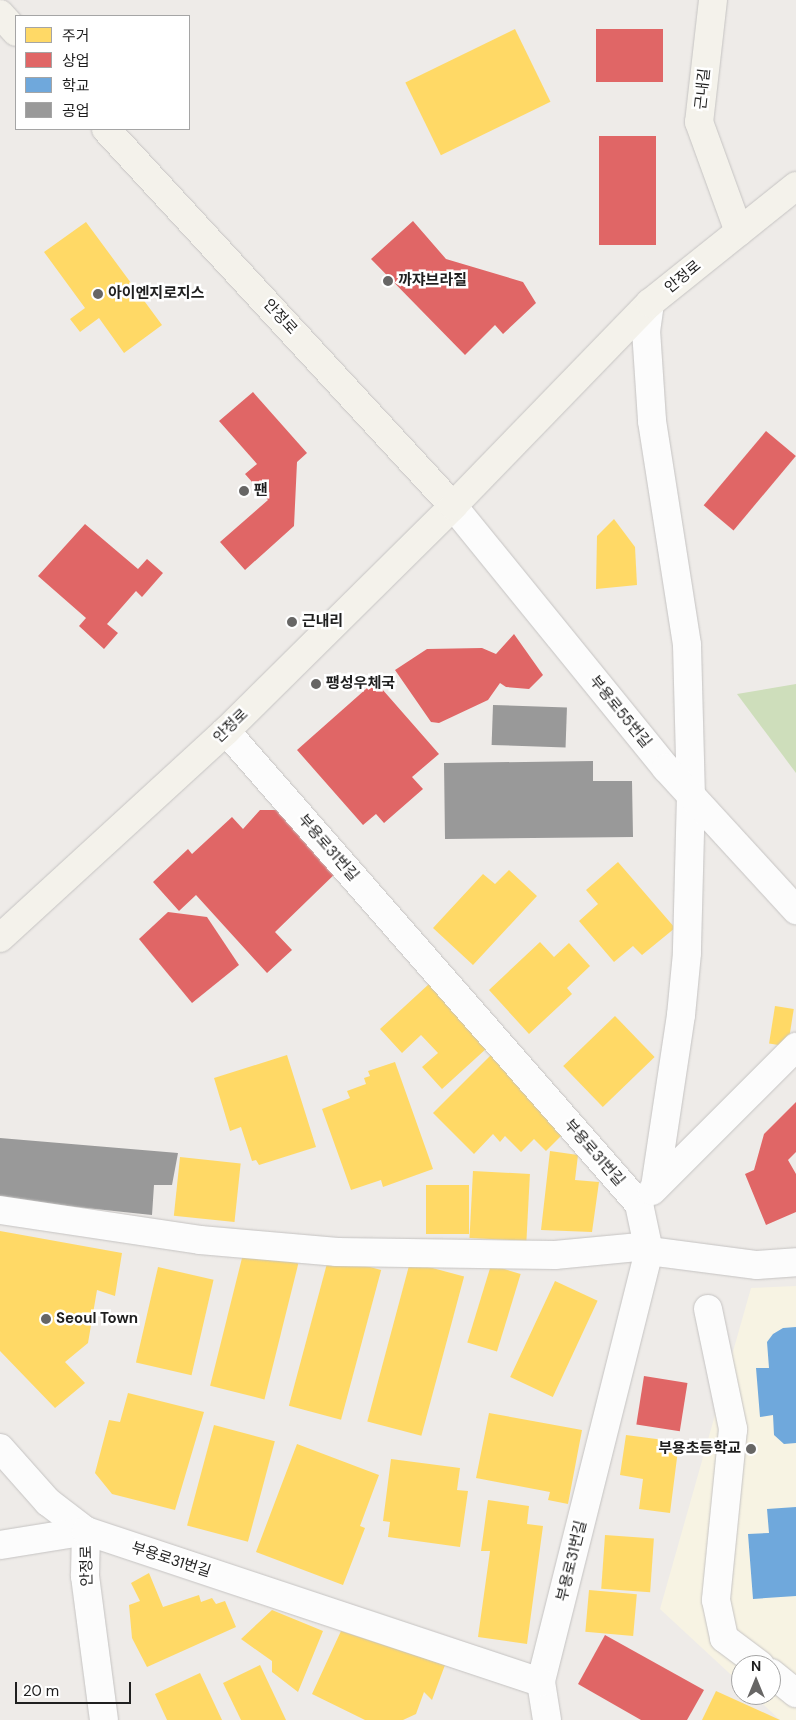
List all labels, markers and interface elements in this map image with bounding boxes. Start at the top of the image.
legend [15,15,190,130]
text: 주거 [62,26,90,46]
text: 상업 [62,51,90,71]
street label: 근내길 [692,67,714,111]
text: 학교 [62,76,90,96]
text: 공업 [62,101,90,121]
street label: 안정로 [661,257,705,297]
place label: 까쟈브라질 [398,272,467,290]
marker: 까쟈브라질 [382,275,394,287]
place label: 아이엔지로지스 [108,285,205,303]
marker: 아이엔지로지스 [92,288,104,300]
street label: 안정로 [259,296,301,338]
place label: 팬 [254,482,268,500]
marker: 팬 [238,485,250,497]
place label: 근내리 [302,613,343,631]
marker: 근내리 [286,616,298,628]
street label: 부용로55번길 [586,672,654,752]
place label: 팽성우체국 [326,675,395,693]
marker: 팽성우체국 [310,678,322,690]
street label: 안정로 [210,705,252,747]
street label: 부용로31번길 [294,811,362,885]
street label: 부용로31번길 [560,1116,628,1190]
place label: Seoul Town [56,1310,138,1328]
marker: Seoul Town [40,1313,52,1325]
place label: 부용초등학교 [658,1440,741,1458]
marker: 부용초등학교 [745,1443,757,1455]
street label: 부용로31번길 [553,1519,591,1603]
street label: 부용로31번길 [129,1539,213,1581]
street label: 안정로 [78,1545,96,1587]
north arrow [731,1655,781,1705]
text: N [751,1657,761,1675]
scale bar [18,1672,134,1704]
text: 20 m [23,1681,59,1701]

